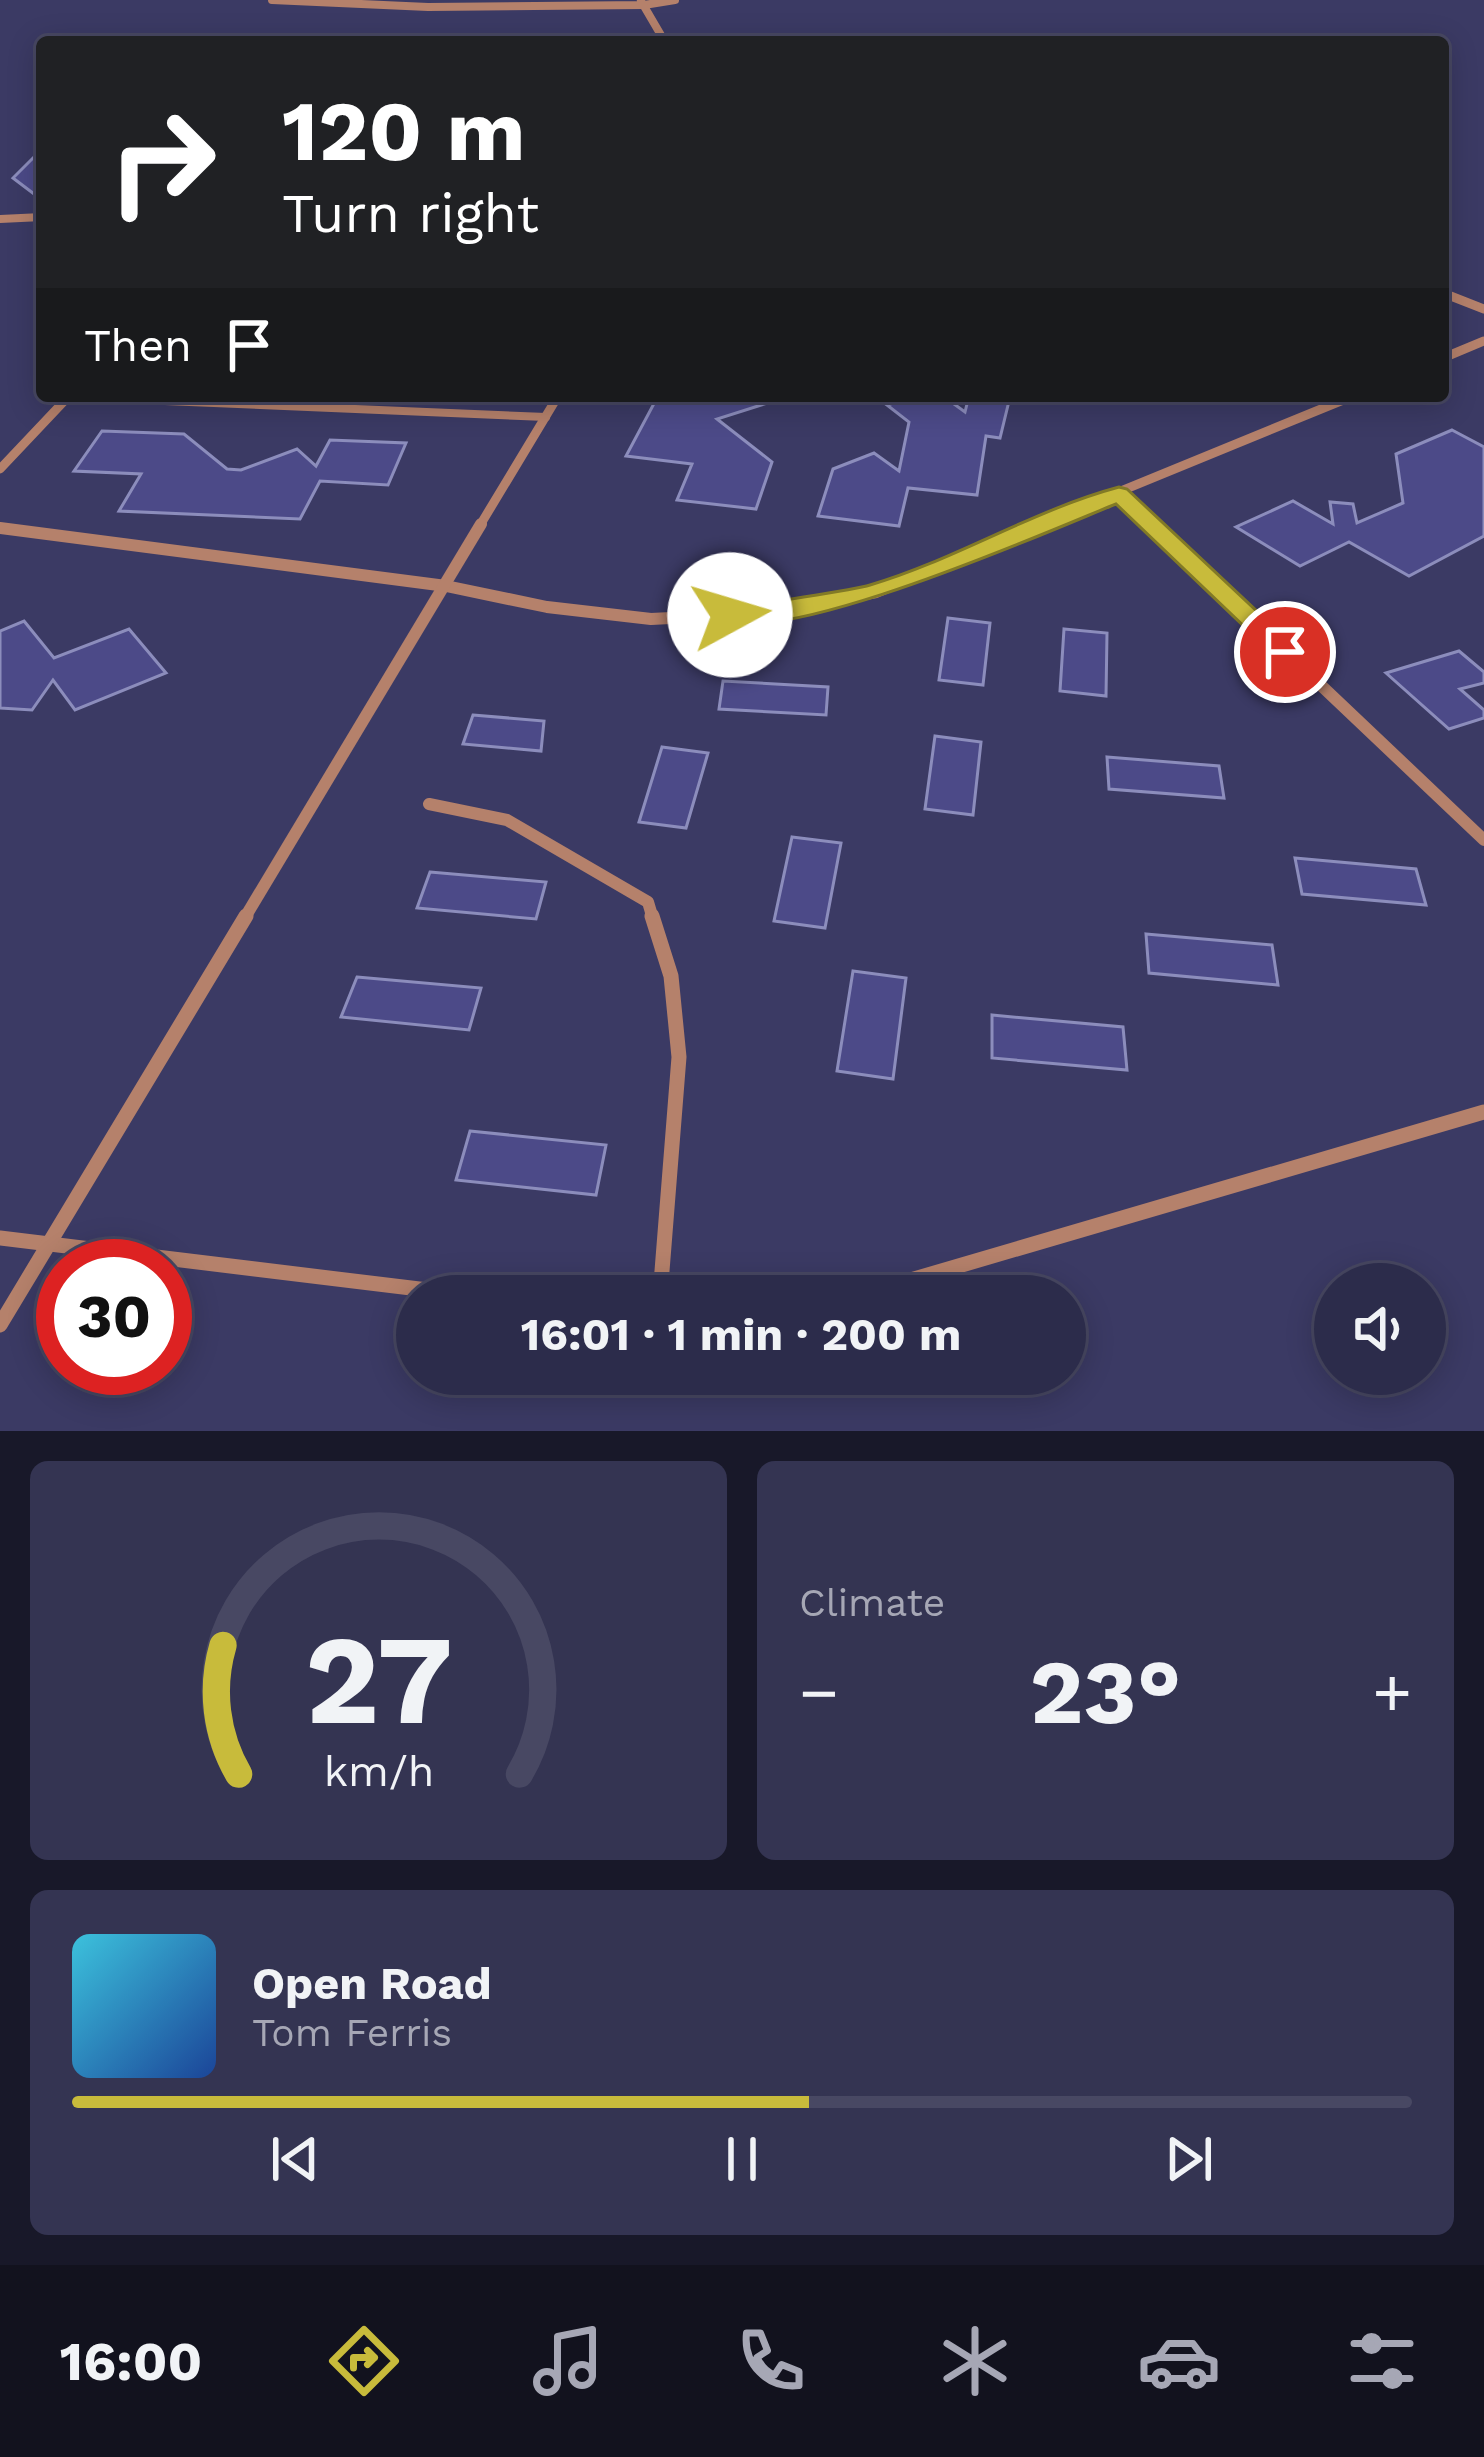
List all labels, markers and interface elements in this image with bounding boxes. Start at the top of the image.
text: 120 m [282,82,525,180]
icon: right [84,84,240,240]
text: Turn right [282,182,539,245]
icon: arrive [216,312,282,378]
text: Then [84,319,192,372]
position arrow [667,552,793,678]
pin [1234,601,1336,703]
icon: arrive [1252,619,1318,685]
speed limit sign: 30 [36,1239,192,1395]
map controls [1314,1263,1446,1395]
button: sound [1314,1263,1446,1395]
text: 16:01 · 1 min · 200 m [521,1308,961,1361]
text: Climate [799,1580,945,1625]
text: 27 [305,1607,452,1753]
text: 23° [1030,1639,1181,1745]
text: − [799,1654,839,1731]
text: + [1372,1654,1412,1731]
text: km/h [323,1745,434,1795]
text: Open Road [252,1957,492,2010]
text: Tom Ferris [252,2010,452,2055]
icon: previous [262,2126,328,2192]
icon: pause [709,2126,775,2192]
icon: next [1156,2126,1222,2192]
icon: directions [322,2319,406,2403]
icon: music [526,2319,610,2403]
icon: phone [729,2319,813,2403]
icon: climate [933,2319,1017,2403]
icon: car [1137,2319,1221,2403]
icon: filters [1340,2319,1424,2403]
text: 16:00 [60,2330,202,2393]

